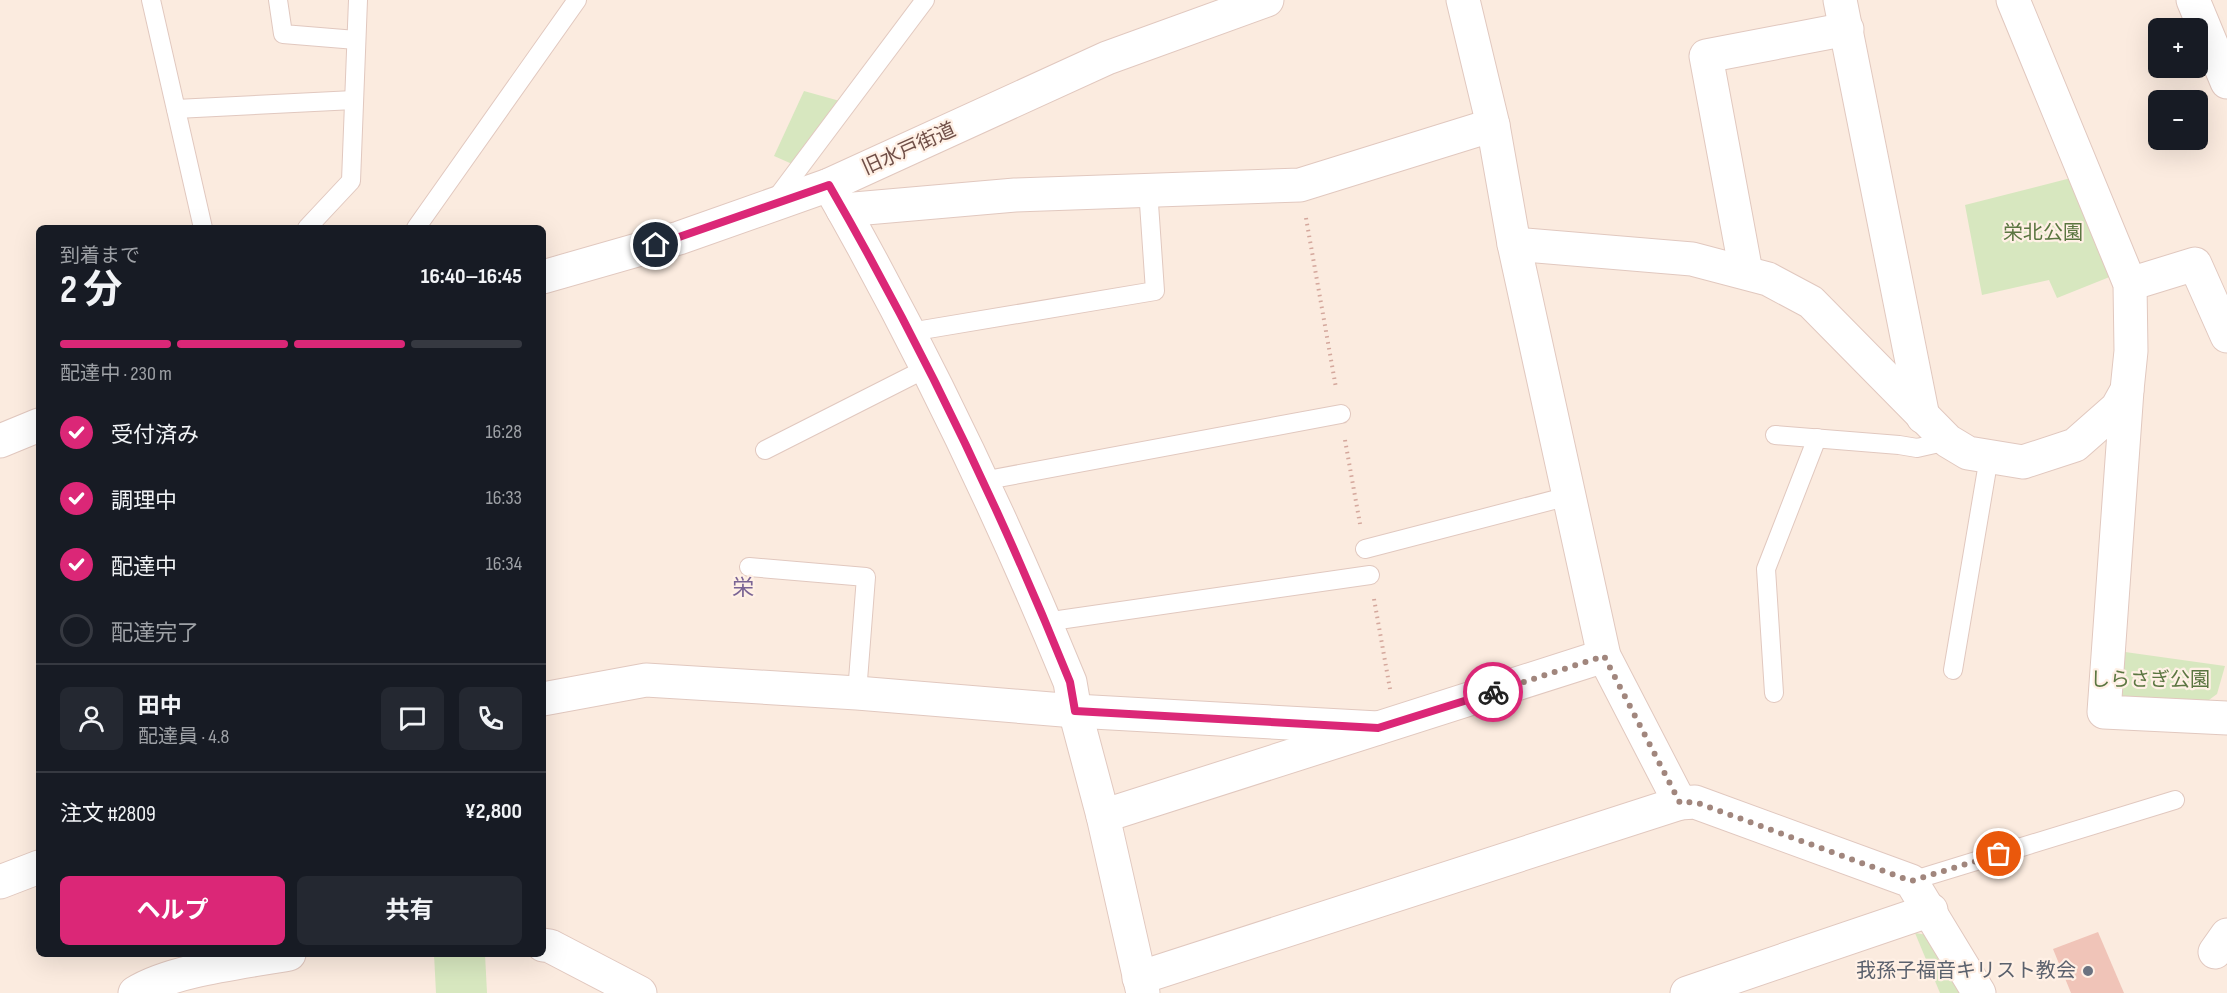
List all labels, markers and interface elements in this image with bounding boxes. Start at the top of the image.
map controls [2148,18,2208,150]
button: + [2148,18,2208,78]
button: − [2148,90,2208,150]
street label: 旧水戸街道 [858,118,960,180]
pin [630,219,681,270]
park label: 栄北公園 [2003,221,2083,245]
icon: home [639,228,672,261]
text: 到着まで [60,244,140,268]
text: 16:40–16:45 [421,263,522,290]
text: 2 分 [60,267,122,314]
text: 配達中 · 230 m [60,362,172,386]
icon: check [60,416,93,449]
text: 16:28 [485,420,522,444]
text: 受付済み [111,422,199,449]
icon: check [60,482,93,515]
text: 16:33 [486,486,522,510]
text: 調理中 [111,488,177,515]
icon: check [60,548,93,581]
text: 16:34 [486,552,522,576]
text: 配達中 [111,554,177,581]
district label: 栄 [732,575,754,602]
text: 配達完了 [111,620,199,647]
courier [1463,662,1523,722]
park label: しらさぎ公園 [2090,668,2210,692]
icon: bike [1477,676,1510,709]
button: person [60,687,123,750]
button: chat [381,687,444,750]
button: phone [459,687,522,750]
text: 田中 [138,693,182,720]
text: 配達員 · 4.8 [138,725,229,749]
text: ¥2,800 [464,798,522,825]
text: 注文 #2809 [60,801,156,828]
pin [1973,828,2024,879]
icon: bag [1982,837,2015,870]
button: ヘルプ [60,876,285,945]
button: 共有 [297,876,522,945]
place label: 我孫子福音キリスト教会 [1856,959,2076,983]
marker: 我孫子福音キリスト教会 [2081,964,2095,978]

